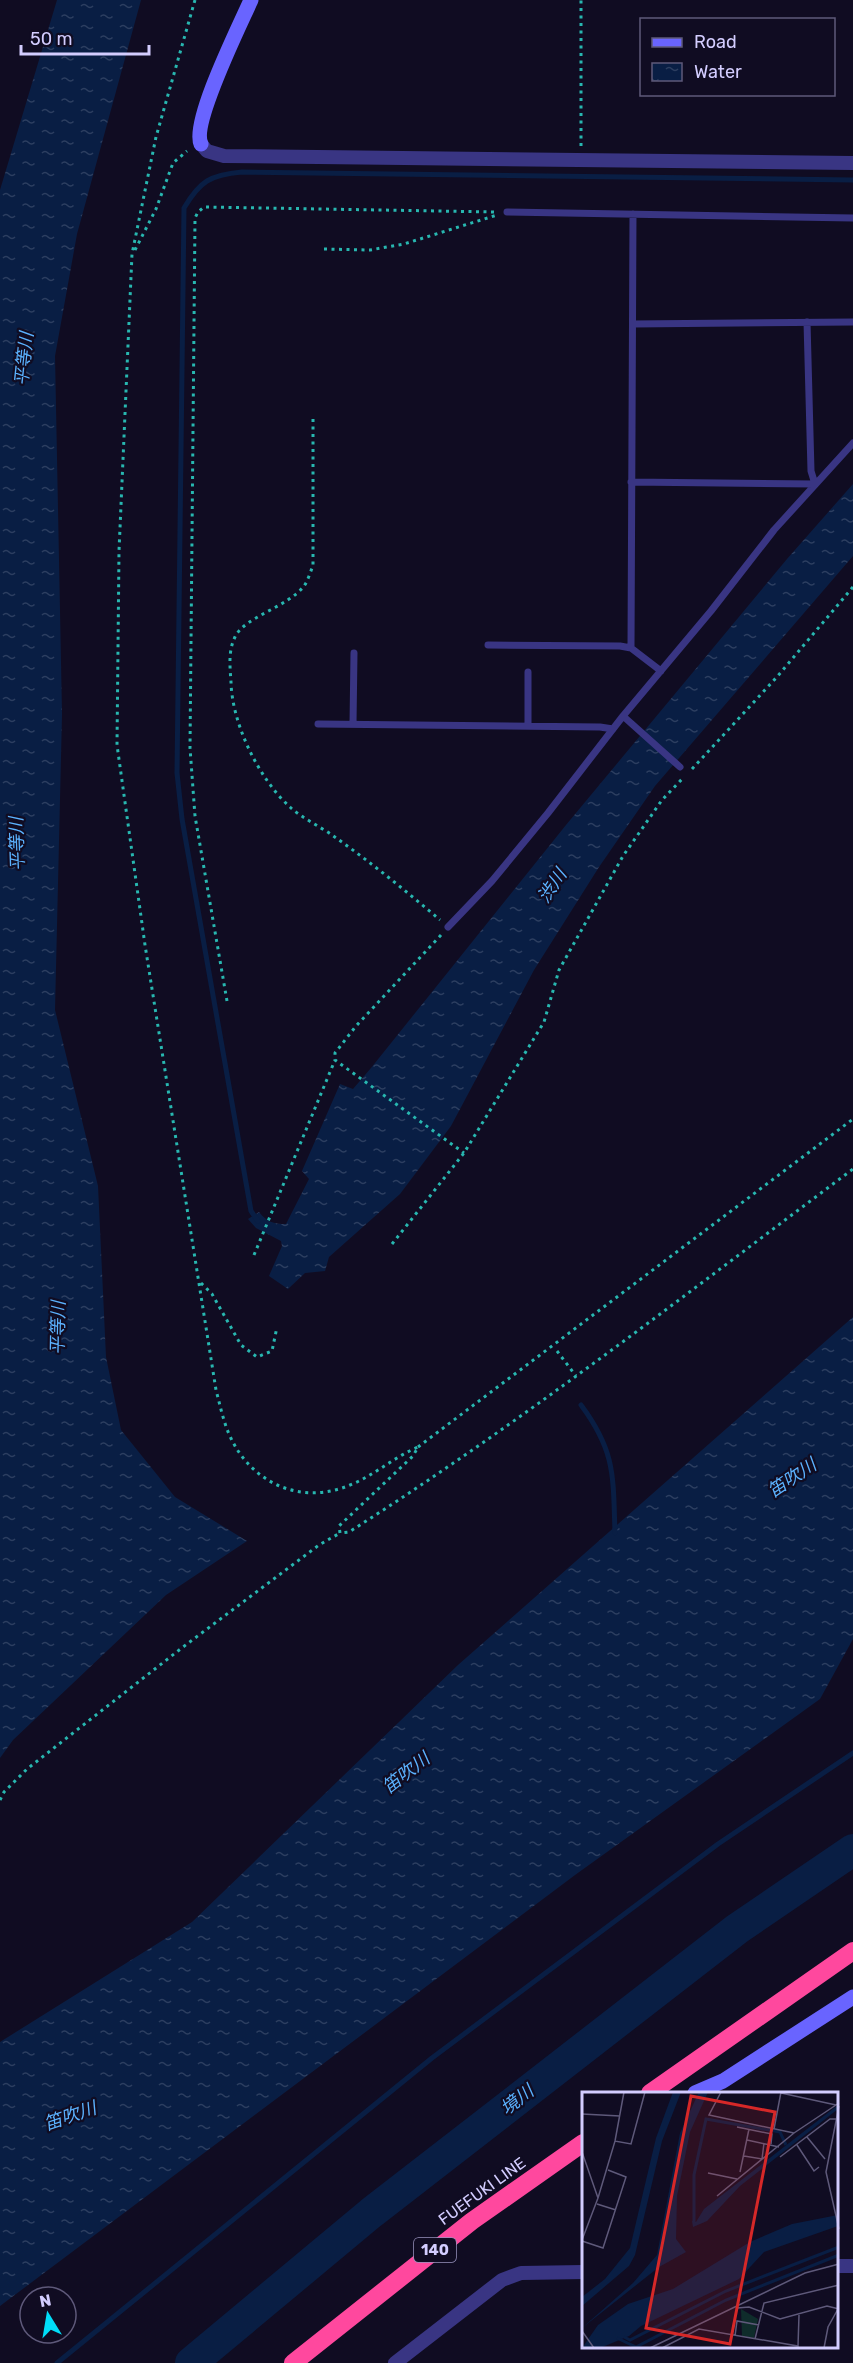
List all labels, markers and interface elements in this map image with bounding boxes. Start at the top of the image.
scale bar [21,18,148,56]
legend [640,18,835,96]
text: 50 m [30,28,73,50]
text: Road [694,31,737,53]
text: Water [694,61,742,83]
water label: 平等川 [10,329,38,387]
water label: 平等川 [5,815,29,871]
water label: 渋川 [533,863,572,907]
water label: 平等川 [47,1299,70,1355]
water label: 笛吹川 [763,1453,822,1502]
water label: 笛吹川 [378,1746,436,1798]
water label: 境川 [496,2079,540,2120]
inset map [582,2092,838,2348]
water label: 笛吹川 [41,2096,101,2135]
street label: FUEFUKI LINE [435,2153,529,2229]
road number: 140 [414,2238,456,2262]
north arrow [18,2285,78,2345]
text: N [38,2290,53,2311]

